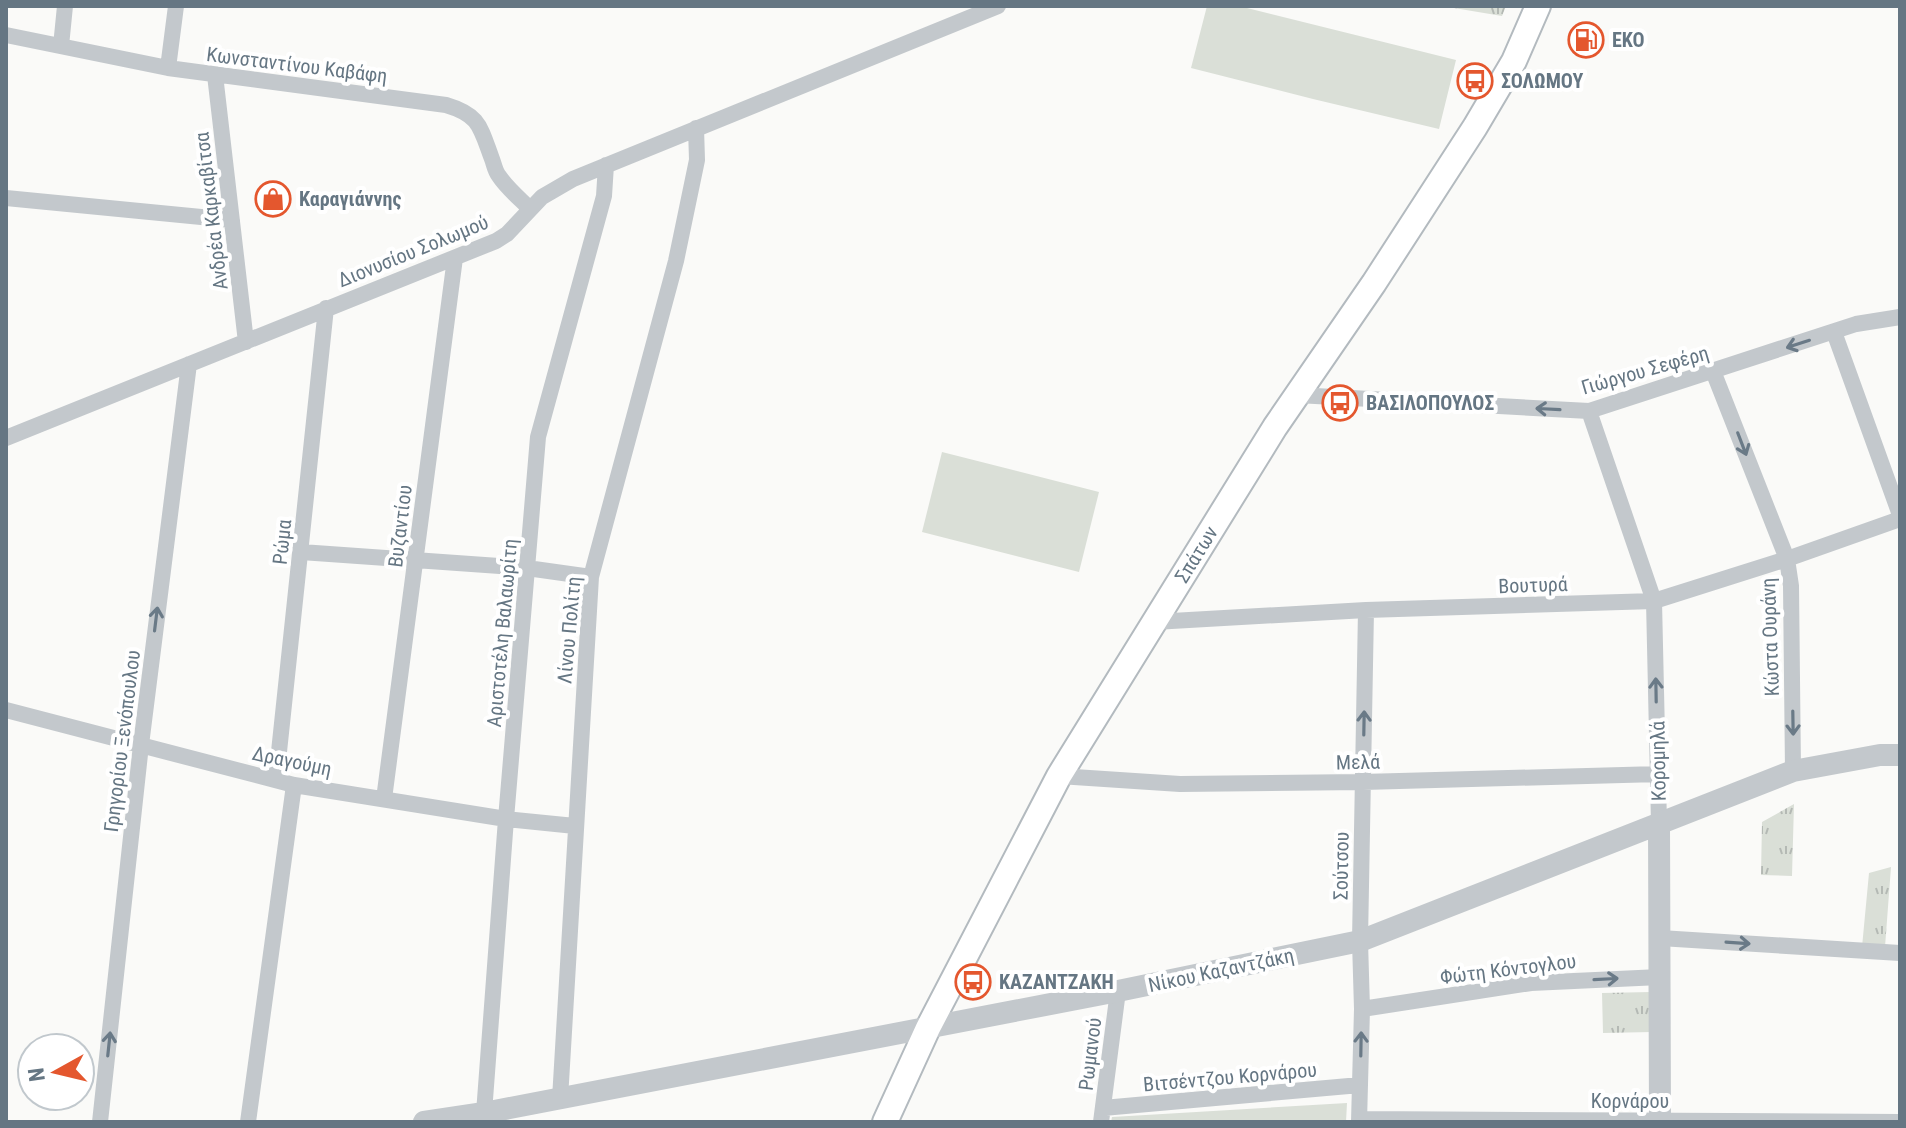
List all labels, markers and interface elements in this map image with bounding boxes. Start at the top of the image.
fuel station icon: EKO [1567,21,1605,59]
place label: EKO [1612,28,1645,52]
street label: Κωνσταντίνου Καβάφη [205,42,389,88]
bus stop icon: ΣΟΛΩΜΟΥ [1456,62,1494,100]
place label: ΣΟΛΩΜΟΥ [1501,69,1583,93]
street label: Ανδρέα Καρκαβίτσα [189,131,233,291]
shop icon: Καραγιάννης [254,180,292,218]
place label: Καραγιάννης [299,187,401,211]
street label: Διονυσίου Σολωμού [334,210,492,292]
one-way arrow [1785,337,1810,352]
street label: Γιώργου Σεφέρη [1579,340,1711,400]
bus stop icon: ΒΑΣΙΛΟΠΟΥΛΟΣ [1321,384,1359,422]
place label: ΒΑΣΙΛΟΠΟΥΛΟΣ [1366,391,1494,415]
one-way arrow [1535,401,1562,416]
one-way arrow [1736,431,1750,456]
street label: Βυζαντίου [383,483,417,569]
street label: Ρώμα [268,518,296,566]
street label: Σπάτων [1170,521,1223,587]
street label: Αριστοτέλη Βαλαωρίτη [482,538,522,728]
street label: Βουτυρά [1498,572,1568,598]
street label: Λίνου Πολίτη [552,575,586,685]
street label: Κώστα Ουράνη [1756,577,1784,697]
one-way arrow [149,606,164,633]
street label: Γρηγορίου Ξενόπουλου [99,649,145,833]
one-way arrow [1649,677,1664,704]
one-way arrow [1785,709,1801,736]
one-way arrow [1356,710,1372,737]
street label: Κορομηλά [1645,721,1671,801]
street label: Δραγούμη [250,741,334,781]
street label: Μελά [1336,750,1380,774]
street label: Σούτσου [1328,832,1354,900]
one-way arrow [1724,936,1751,951]
street label: Νίκου Καζαντζάκη [1146,943,1296,997]
street label: Φώτη Κόντογλου [1439,949,1577,989]
bus stop icon: ΚΑΖΑΝΤΖΑΚΗ [954,963,992,1001]
place label: ΚΑΖΑΝΤΖΑΚΗ [999,970,1114,994]
one-way arrow [1592,972,1619,987]
street label: Ρωμανού [1074,1016,1106,1092]
one-way arrow [1353,1031,1369,1058]
north arrow [16,1032,96,1112]
one-way arrow [101,1032,116,1058]
street label: Βιτσέντζου Κορνάρου [1142,1057,1318,1097]
text: N [23,1066,50,1083]
street label: Κορνάρου [1591,1089,1669,1113]

